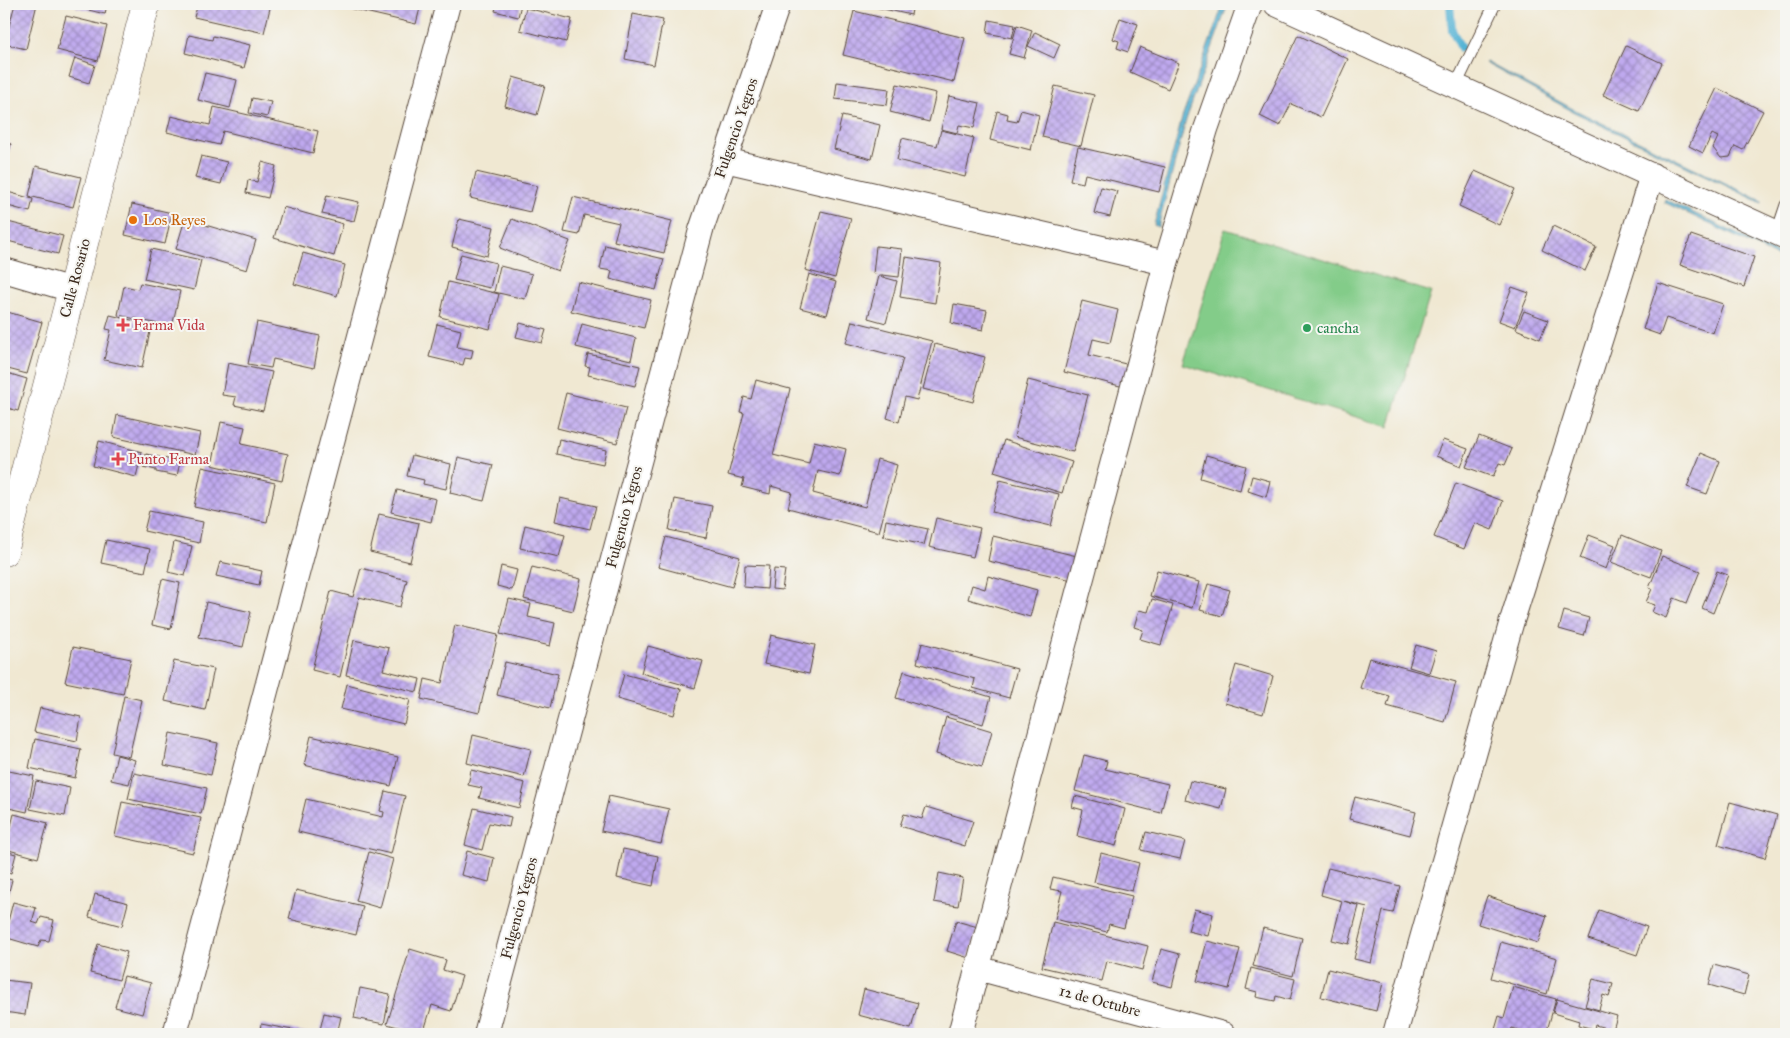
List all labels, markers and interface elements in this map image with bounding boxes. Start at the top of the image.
street label: Fulgencio Yegros [710,76,762,180]
place label: Los Reyes [143,211,206,229]
marker: Los Reyes [127,214,139,226]
street label: Calle Rosario [56,236,94,320]
place label: Farma Vida [133,316,206,334]
marker: Farma Vida [117,319,129,331]
place label: cancha [1317,319,1359,337]
marker: cancha [1301,322,1313,334]
place label: Punto Farma [128,450,210,468]
marker: Punto Farma [112,453,124,465]
street label: Fulgencio Yegros [602,464,646,570]
street label: Fulgencio Yegros [497,855,541,961]
street label: 12 de Octubre [1057,981,1143,1021]

